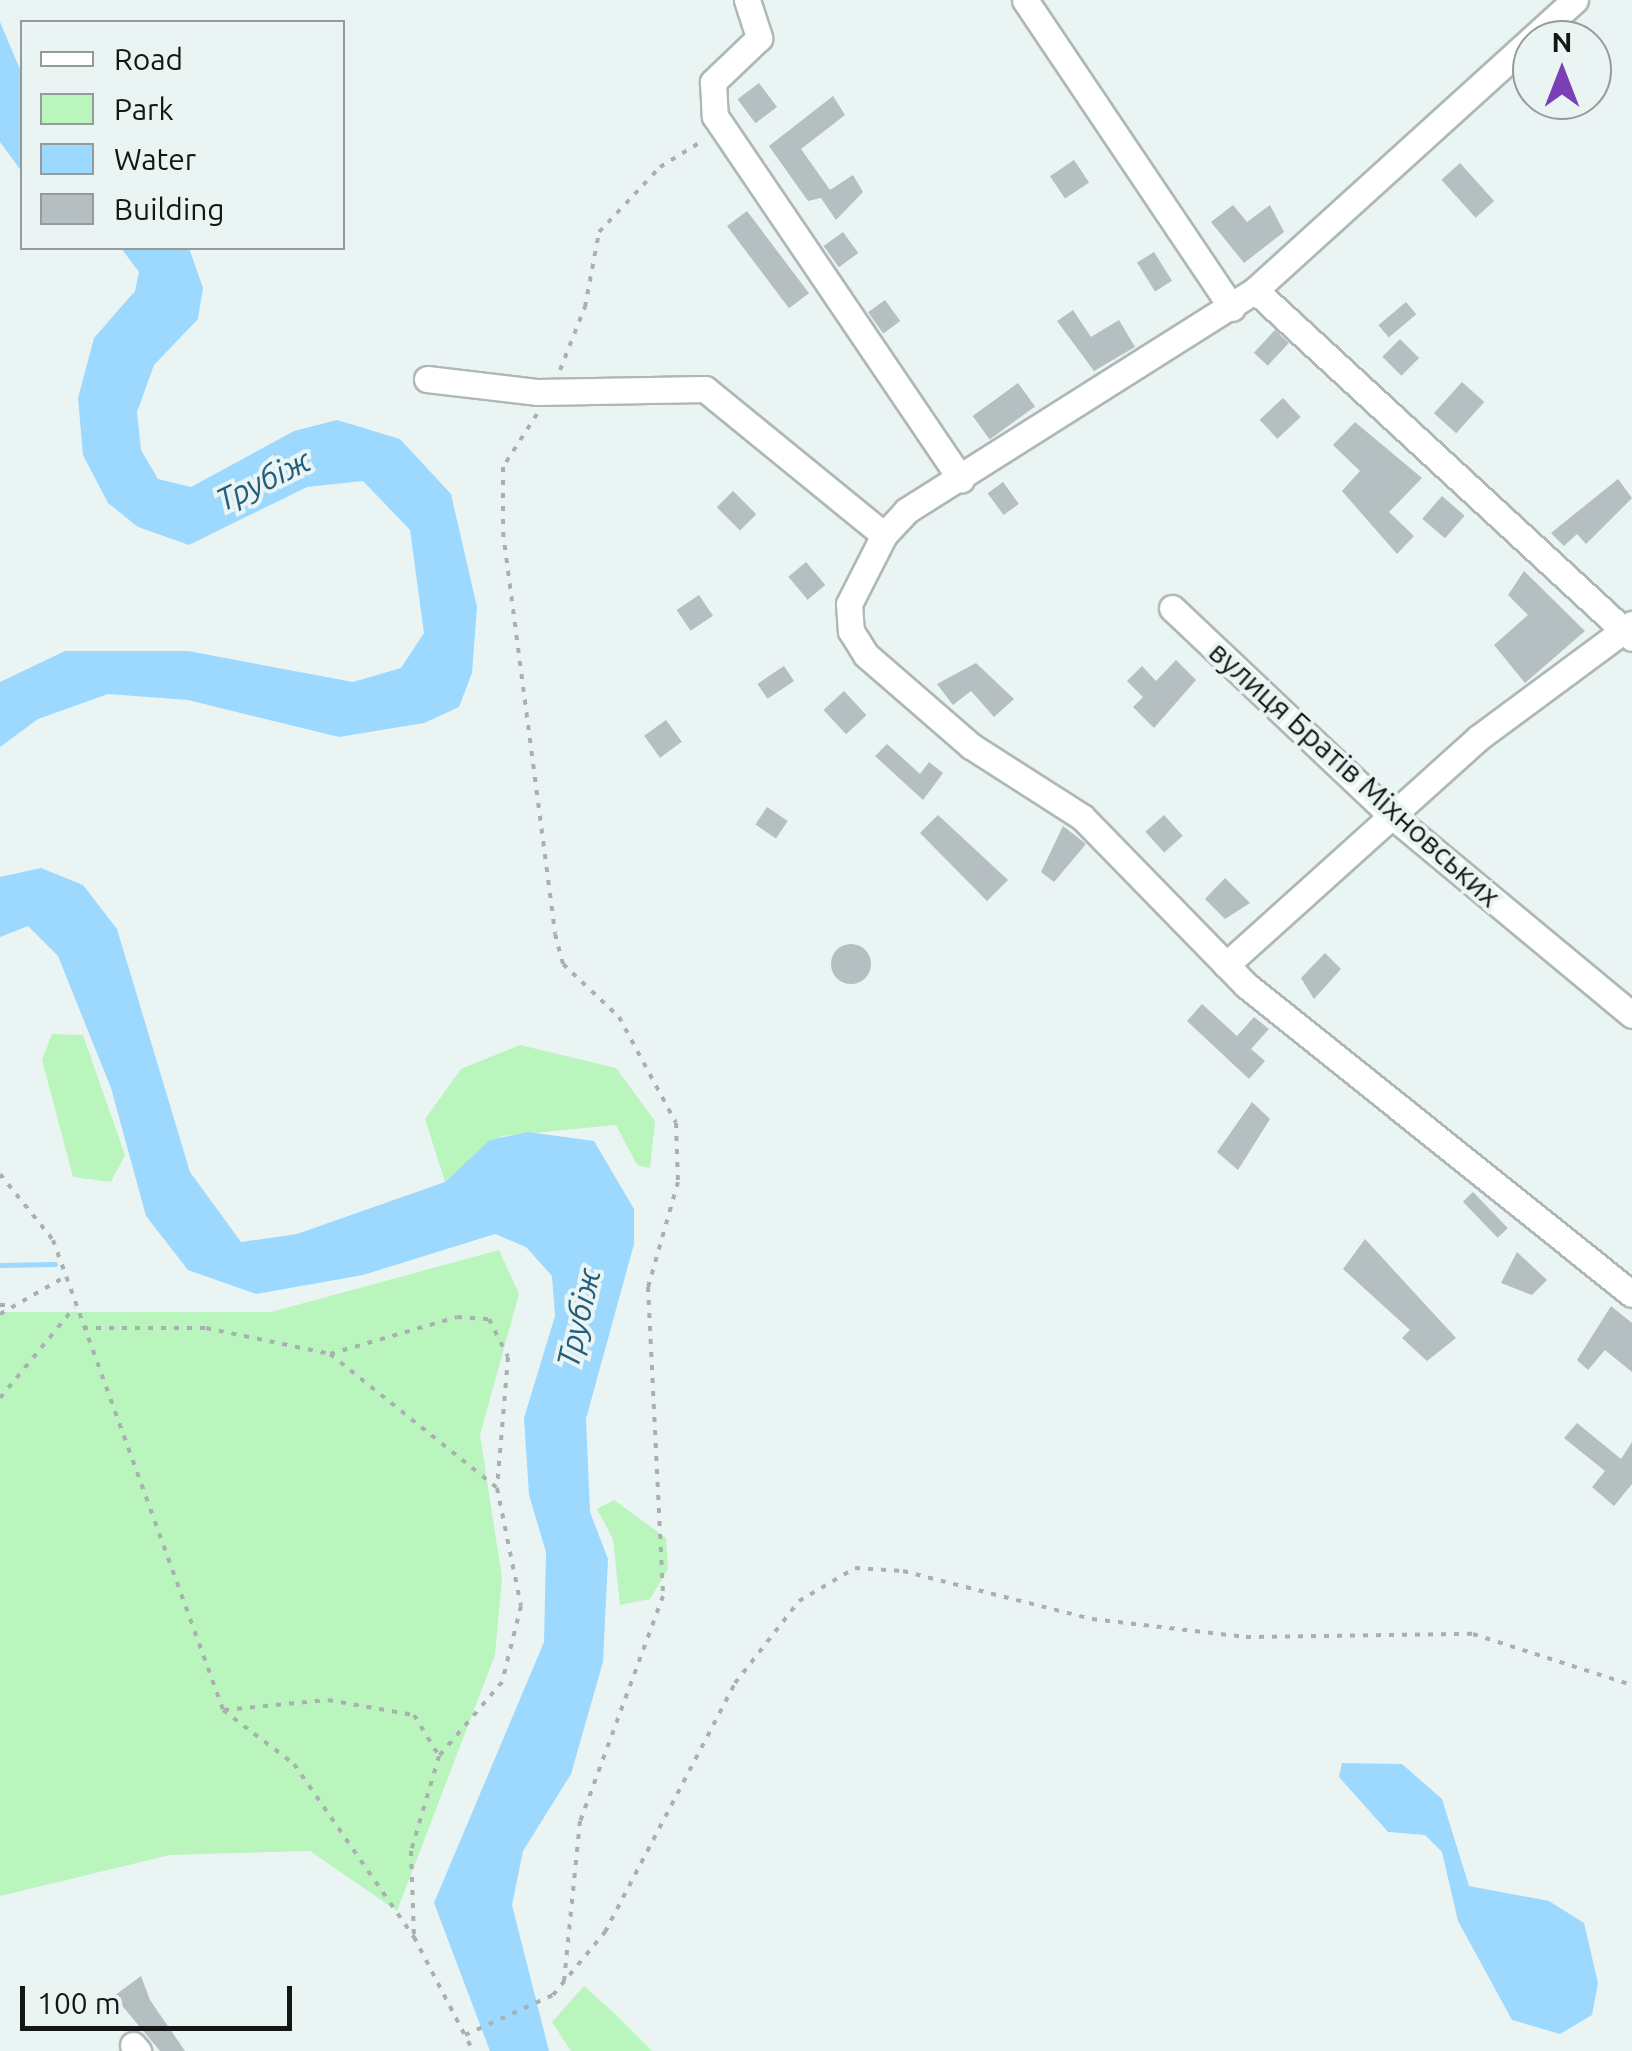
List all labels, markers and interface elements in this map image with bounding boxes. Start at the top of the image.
legend [20,20,345,250]
north arrow [1512,20,1612,120]
text: N [1552,26,1572,57]
text: Road [114,42,183,76]
text: Park [114,92,174,126]
text: Water [114,142,196,176]
text: Building [114,192,225,226]
water label: Трубіж [210,441,316,519]
street label: вулиця Братів Міхновських [1202,634,1508,914]
water label: Трубіж [548,1265,608,1371]
scale bar [25,1966,298,2028]
text: 100 m [37,1986,121,2020]

